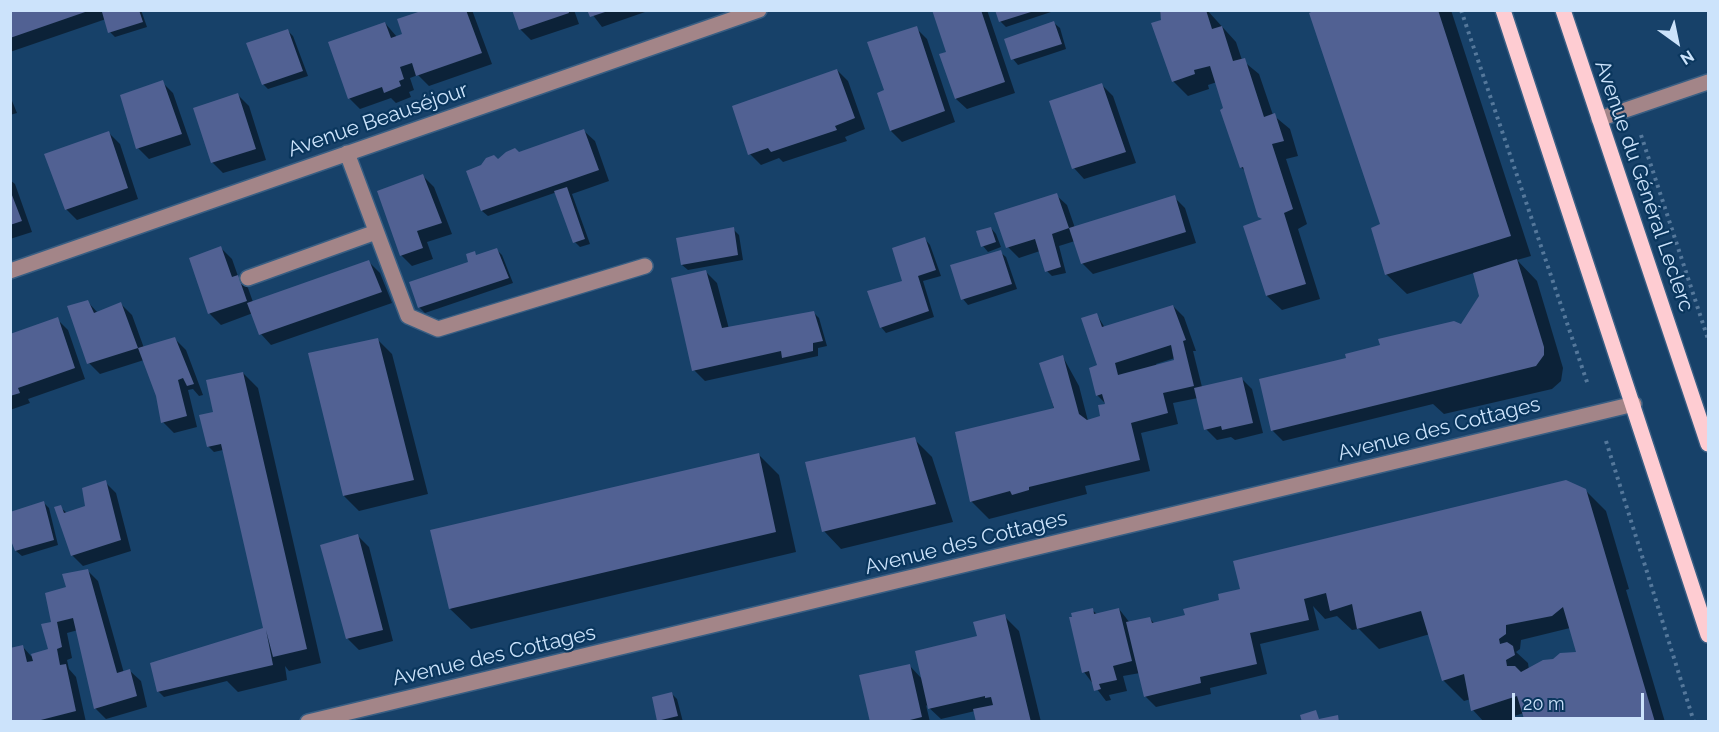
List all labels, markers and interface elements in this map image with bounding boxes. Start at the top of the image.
north arrow [1647,12,1707,72]
text: N [1677,46,1697,69]
street label: Avenue du Général Leclerc [1589,57,1699,315]
street label: Avenue Beauséjour [285,77,471,163]
street label: Avenue des Cottages [1335,392,1543,466]
street label: Avenue des Cottages [862,506,1070,580]
street label: Avenue des Cottages [390,620,598,692]
scale bar [1515,681,1647,719]
text: 20 m [1523,693,1565,714]

